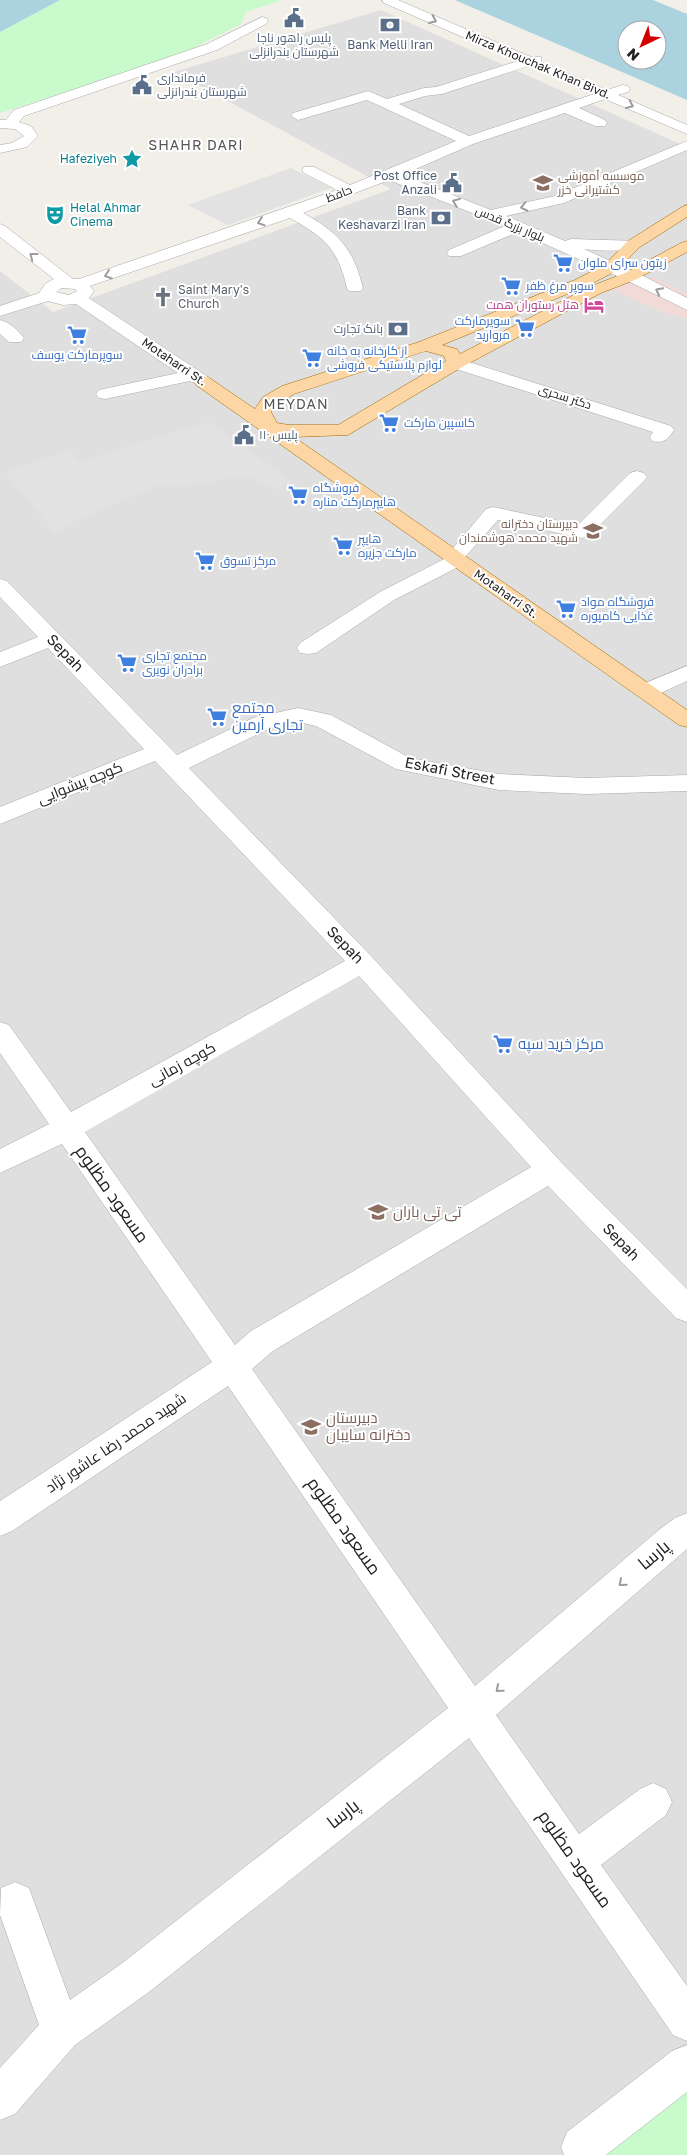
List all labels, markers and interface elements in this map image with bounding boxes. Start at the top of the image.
public building icon: پلیس راهور ناجا شهرستان بندرانزلی [283,7,305,29]
one-way arrow [428,13,437,24]
bank icon: Bank Melli Iran [379,14,401,36]
north arrow [617,20,667,70]
street label: Mirza Khouchak Khan Bivd. [463,27,613,102]
place label: پلیس راهور ناجا شهرستان بندرانزلی [249,30,339,59]
place label: Bank Melli Iran [347,37,433,52]
text: N [623,45,642,65]
place label: فرمانداری شهرستان بندرانزلی [157,70,247,99]
public building icon: فرمانداری شهرستان بندرانزلی [131,74,153,96]
one-way arrow [625,99,634,110]
district label: SHAHR DARI [148,136,244,153]
place icon: Hafeziyeh [121,148,143,170]
place label: Hafeziyeh [60,151,117,166]
place label: Post Office Anzali [373,168,437,197]
place label: موسسه آموزشی کشتیرانی خزر [557,168,644,197]
public building icon: Post Office Anzali [441,172,463,194]
school or university icon: موسسه آموزشی کشتیرانی خزر [532,172,554,194]
street label: حافظ [324,182,354,205]
one-way arrow [452,198,461,208]
place label: Helal Ahmar Cinema [70,200,141,229]
street label: بلوار بزرگ قدس [473,202,547,245]
one-way arrow [520,202,528,212]
place label: Bank Keshavarzi Iran [338,203,426,232]
theatre icon: Helal Ahmar Cinema [44,204,66,226]
bank icon: Bank Keshavarzi Iran [430,207,452,229]
one-way arrow [258,216,266,226]
one-way arrow [30,252,39,261]
supermarket icon: زيتون سرای ملوان [552,252,574,274]
place label: زيتون سرای ملوان [578,255,667,270]
one-way arrow [104,269,112,279]
supermarket icon: سوپر مرغ ظفر [500,275,522,297]
place label: سوپر مرغ ظفر [525,278,594,295]
place label: Saint Mary's Church [178,282,249,311]
church icon: Saint Mary's Church [152,286,174,308]
one-way arrow [655,287,664,297]
hotel icon: هتل رستوران همت [583,294,605,316]
place label: هتل رستوران همت [486,297,579,312]
place label: سوپرمارکت مروارید [455,313,510,342]
supermarket icon: سوپرمارکت مروارید [514,317,536,339]
bank icon: بانک تجارت [387,318,409,340]
place label: بانک تجارت [334,321,383,336]
supermarket icon: سوپرمارکت یوسف [66,324,88,346]
street label: Motaharri St. [139,334,210,389]
place label: از کارخانه به خانه لوازم پلاستیکی فروشی [327,343,442,374]
place label: سوپرمارکت یوسف [31,347,123,364]
supermarket icon: از کارخانه به خانه لوازم پلاستیکی فروشی [301,347,323,369]
street label: دکتر سحری [537,381,594,412]
district label: MEYDAN [263,395,329,412]
supermarket icon: کاسپین مارکت [378,412,400,434]
place label: کاسپین مارکت [404,415,475,431]
public building icon: پلیس ۱۱۰ [233,424,255,446]
place label: پلیس ۱۱۰ [259,427,299,444]
place label: فروشگاه هایپرمارکت مناره [313,480,396,511]
supermarket icon: فروشگاه هایپرمارکت مناره [287,484,309,506]
place label: دبیرستان دخترانه شهید محمد هوشمندان [459,516,578,545]
school or university icon: دبیرستان دخترانه شهید محمد هوشمندان [582,520,604,542]
place label: هایپر مارکت جزیره [357,531,417,560]
supermarket icon: هایپر مارکت جزیره [332,535,354,557]
supermarket icon: مرکز تسوق [194,550,216,572]
place label: مرکز تسوق [220,553,276,568]
street label: Motaharri St. [471,566,541,621]
place label: فروشگاه مواد غذایی کامپوره [581,594,654,624]
supermarket icon: فروشگاه مواد غذایی کامپوره [555,598,577,620]
street label: Sepah [44,630,88,675]
place label: مجتمع تجاری برادران نویری [142,648,207,677]
supermarket icon: مجتمع تجاری برادران نویری [116,652,138,674]
place label: مجتمع تجاری آرمین [232,698,303,735]
supermarket icon: مجتمع تجاری آرمین [206,706,228,728]
street label: Eskafi Street [404,752,497,788]
street label: کوچه پیشوایی [34,757,126,809]
street label: Sepah [324,922,368,967]
supermarket icon: مرکز خرید سپه [492,1033,514,1055]
place label: مرکز خرید سپه [518,1034,604,1054]
street label: کوچه زمانی [145,1037,219,1091]
street label: مسعود مظلوم [69,1140,155,1248]
school or university icon: تی تی باران [367,1201,389,1223]
place label: تی تی باران [393,1202,461,1222]
street label: Sepah [600,1219,644,1264]
street label: شهید محمد رضا عاشور نژاد [42,1388,190,1498]
place label: دبیرستان دخترانه سایبان [326,1408,411,1445]
school or university icon: دبیرستان دخترانه سایبان [300,1416,322,1438]
street label: مسعود مظلوم [301,1472,387,1580]
street label: پارسا [633,1534,675,1575]
one-way arrow [619,1577,628,1586]
one-way arrow [496,1683,505,1692]
street label: پارسا [322,1794,364,1834]
street label: مسعود مظلوم [532,1805,618,1913]

